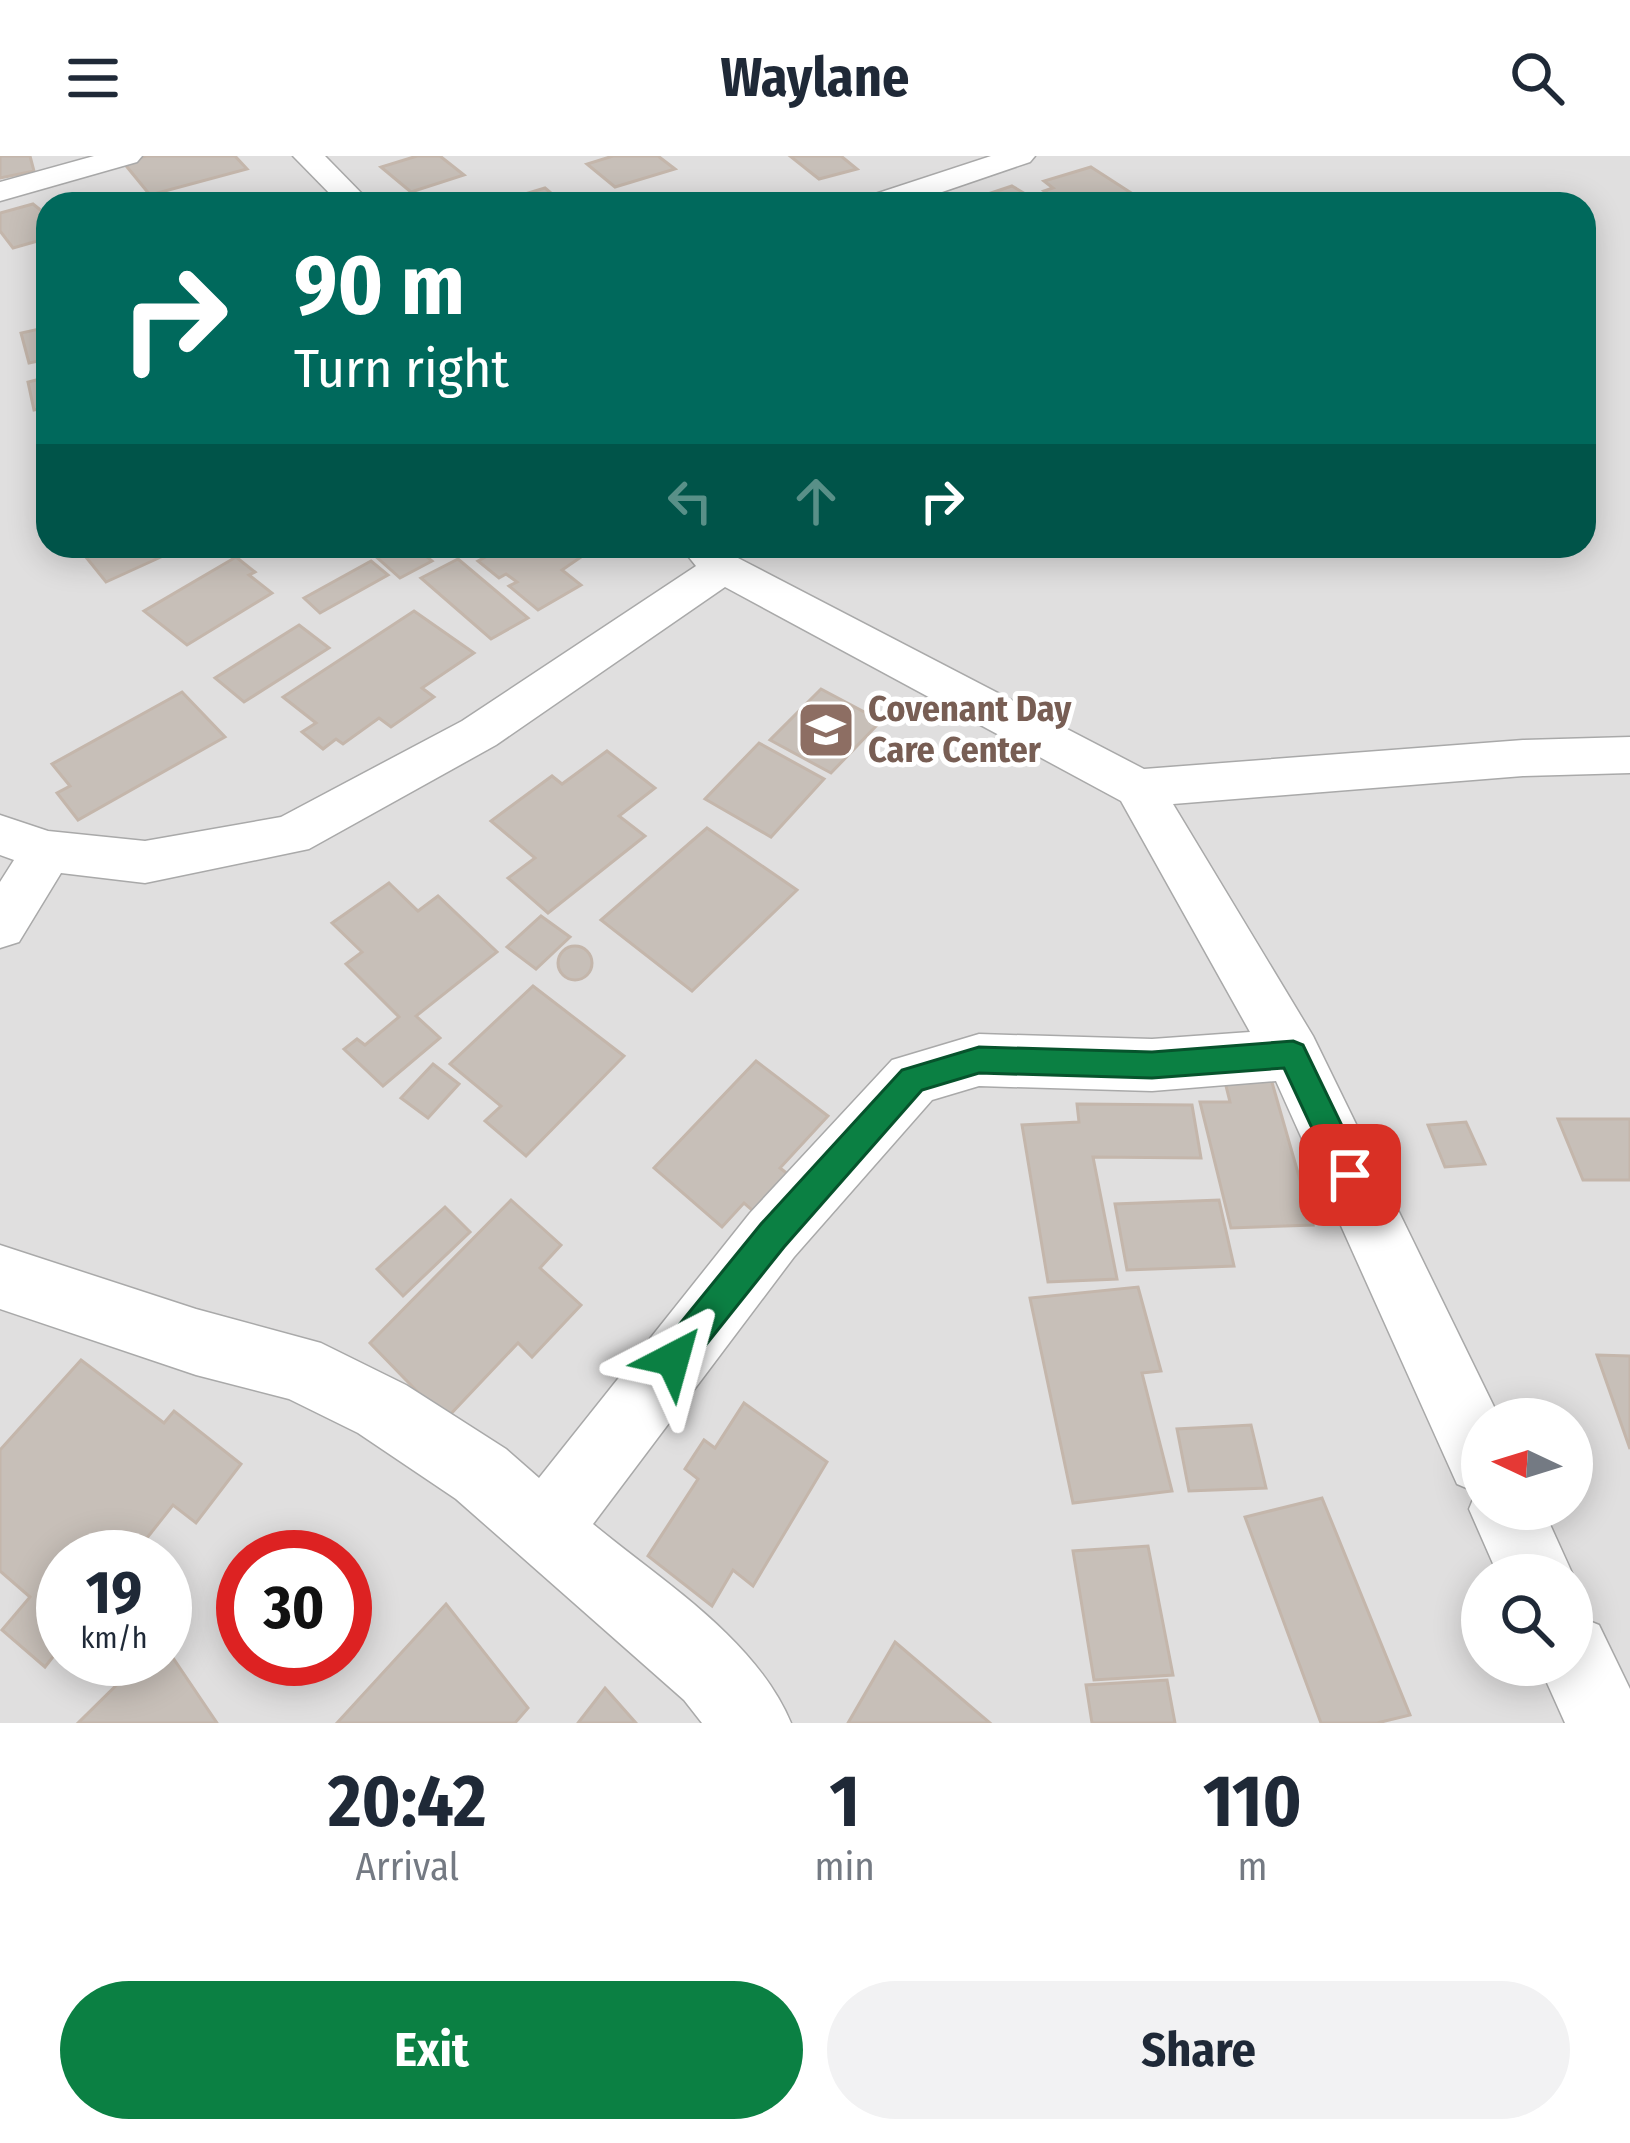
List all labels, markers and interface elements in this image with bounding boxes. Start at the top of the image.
icon: menu [60,45,126,111]
icon: search [1504,45,1570,111]
text: Waylane [721,46,909,110]
text: 90 m [294,235,465,336]
icon: right [96,240,252,396]
text: Turn right [294,337,509,401]
icon: left [657,468,723,534]
icon: ahead [783,468,849,534]
icon: right [909,468,975,534]
place label: Covenant Day Care Center [868,687,1072,772]
school or university icon: Covenant Day Care Center [795,699,857,761]
pin [1299,1124,1401,1226]
icon: arrive [1317,1142,1383,1208]
position arrow [610,1296,736,1422]
north arrow [1461,1398,1593,1530]
map controls [1461,1398,1593,1686]
speed limit sign: 30 [216,1530,372,1686]
button: search [1461,1554,1593,1686]
text: 19 [86,1557,142,1629]
text: km/h [81,1620,147,1656]
text: 20:42 [328,1759,486,1845]
text: 1 [829,1759,860,1845]
text: 110 [1203,1759,1302,1845]
text: Arrival [356,1844,459,1890]
text: min [814,1844,875,1890]
text: m [1237,1844,1267,1890]
button: Exit [60,1981,803,2119]
button: Share [827,1981,1570,2119]

